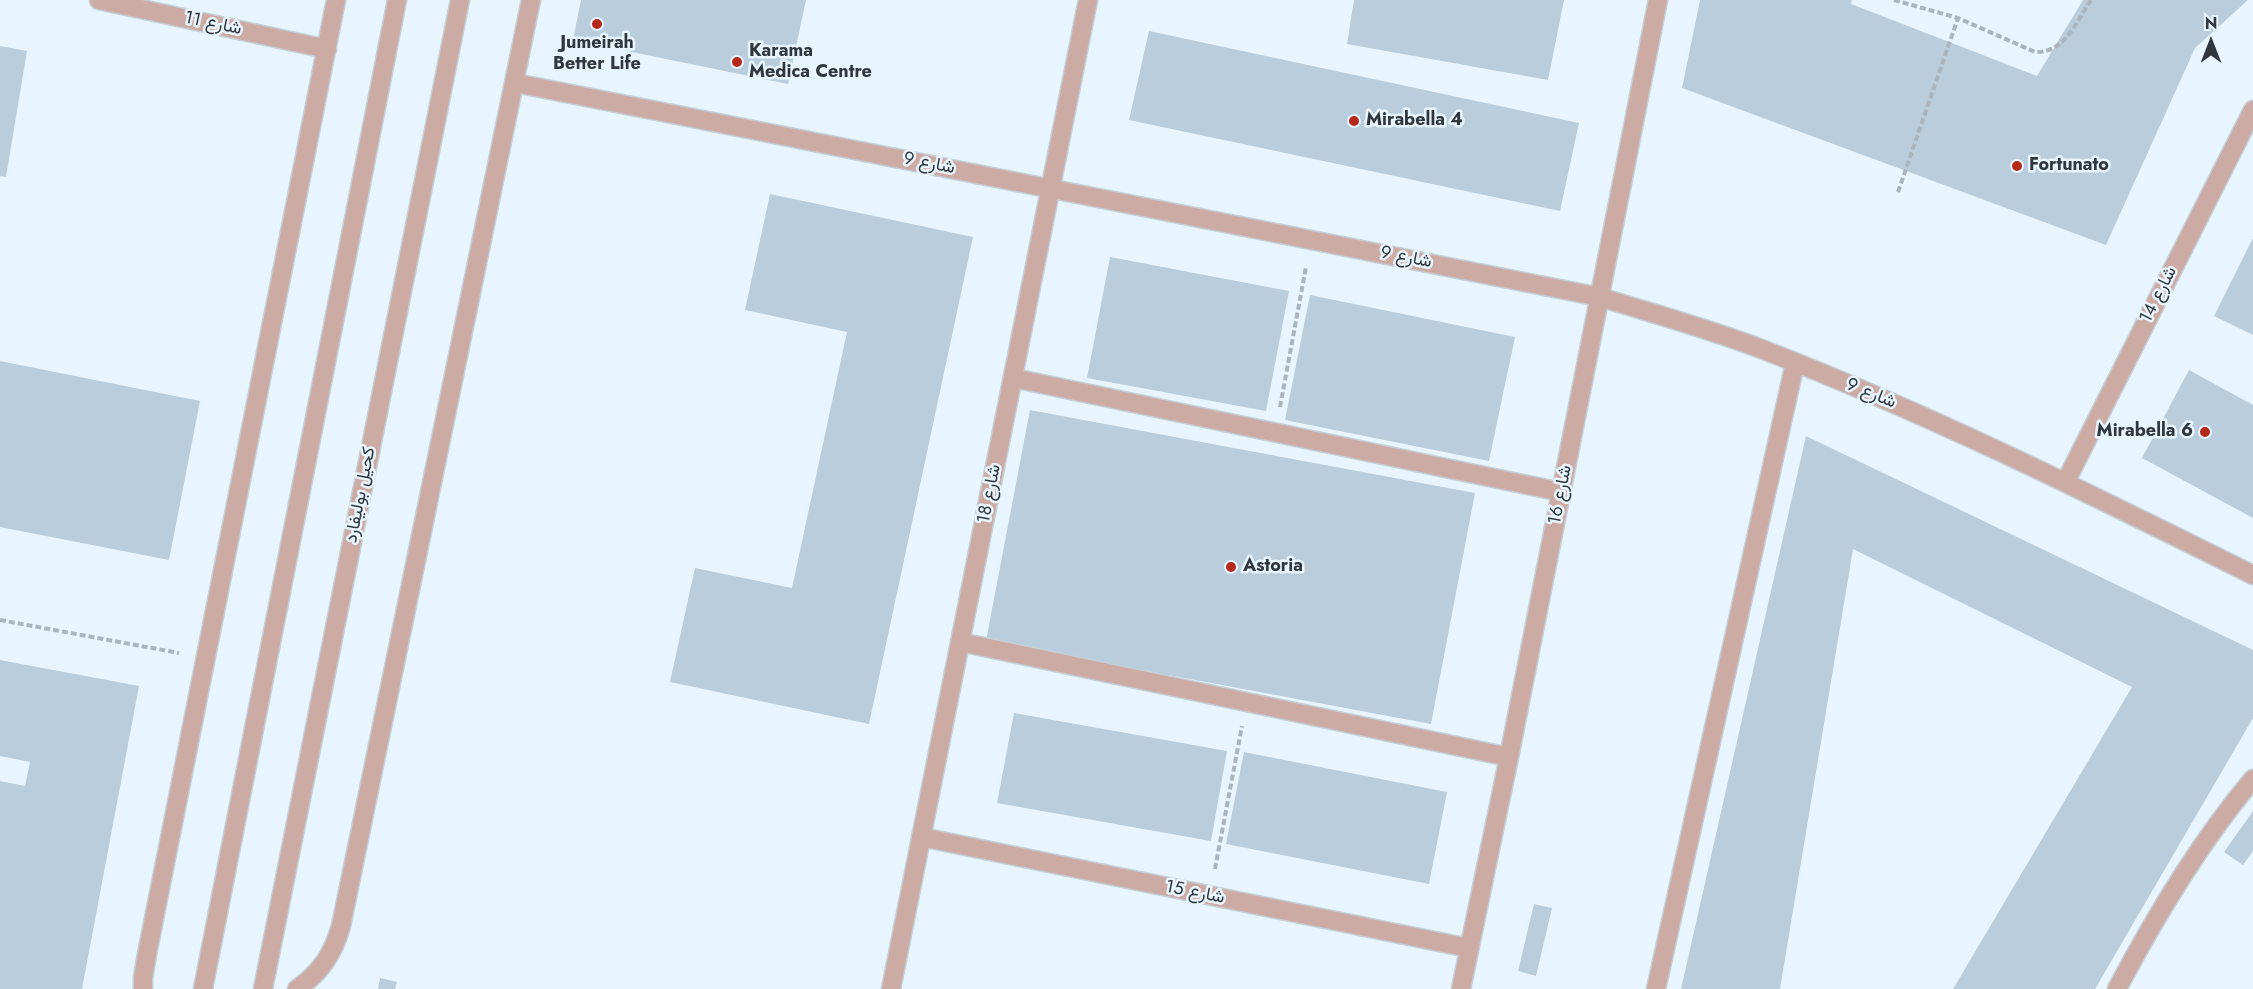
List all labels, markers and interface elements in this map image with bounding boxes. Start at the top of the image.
street label: شارع 11 [182,7,244,41]
north arrow [2181,12,2241,72]
text: N [2205,12,2217,35]
marker: Jumeirah Better Life [590,17,604,31]
place label: Jumeirah Better Life [553,33,641,76]
place label: Karama Medica Centre [749,41,872,84]
marker: Karama Medica Centre [730,55,744,69]
place label: Mirabella 4 [1366,110,1463,132]
marker: Mirabella 4 [1347,114,1361,128]
street label: شارع 9 [901,148,957,180]
place label: Fortunato [2029,155,2109,177]
marker: Fortunato [2010,159,2024,173]
street label: شارع 9 [1378,242,1434,274]
street label: شارع 14 [2136,263,2182,327]
street label: شارع 9 [1843,374,1899,414]
place label: Mirabella 6 [2097,421,2193,443]
marker: Mirabella 6 [2198,425,2212,439]
street label: كحيل بوليفارد [341,445,381,545]
street label: شارع 18 [974,463,1006,525]
street label: شارع 16 [1545,463,1577,527]
place label: Astoria [1243,556,1303,578]
marker: Astoria [1224,560,1238,574]
street label: شارع 15 [1164,877,1226,909]

